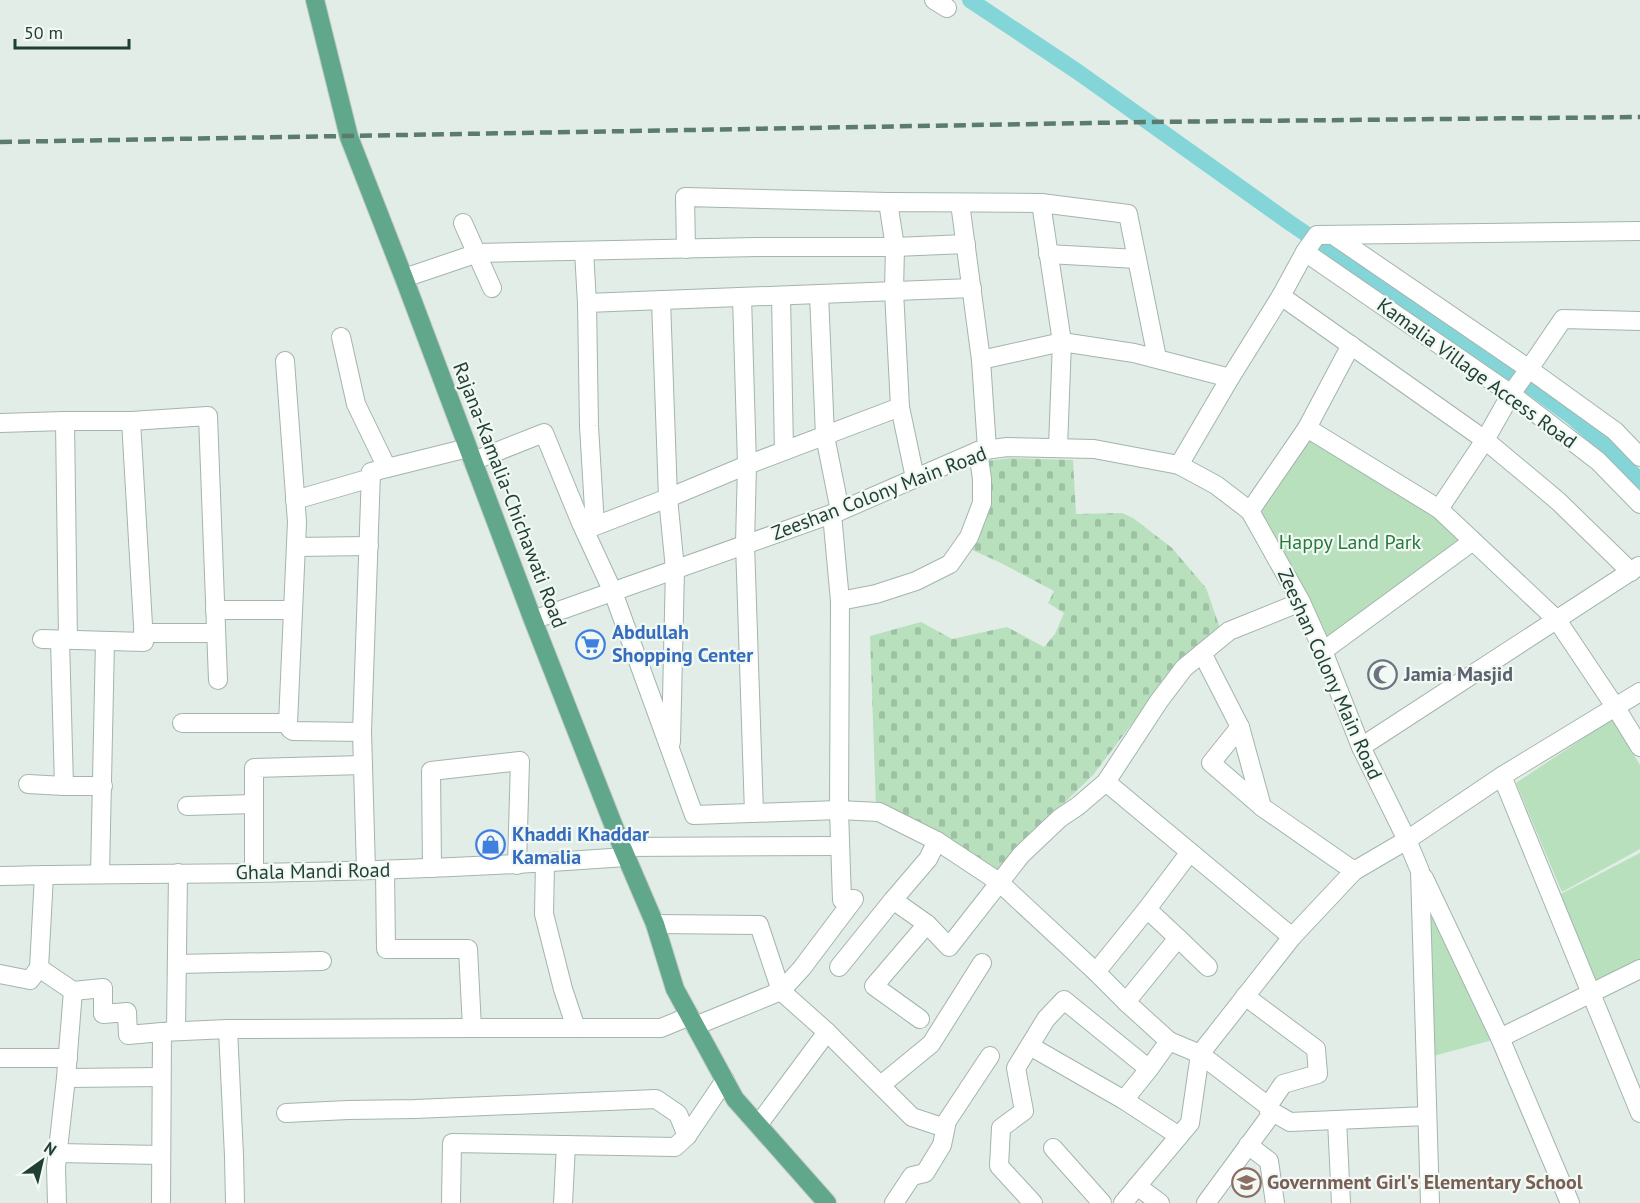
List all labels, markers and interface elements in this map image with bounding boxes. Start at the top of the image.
scale bar [15,12,129,50]
text: 50 m [24,21,63,44]
street label: Kamalia Village Access Road [1372,292,1582,454]
street label: Rajana-Kamalia-Chichawati Road [447,358,573,632]
street label: Zeeshan Colony Main Road [768,440,990,546]
park label: Happy Land Park [1279,529,1422,555]
street label: Zeeshan Colony Main Road [1272,565,1388,783]
place label: Abdullah Shopping Center [612,619,753,668]
supermarket icon: Abdullah Shopping Center [575,628,607,660]
mosque icon: Jamia Masjid [1367,658,1399,690]
place label: Jamia Masjid [1403,661,1513,687]
place label: Khaddi Khaddar Kamalia [512,821,649,870]
shop icon: Khaddi Khaddar Kamalia [475,829,507,861]
street label: Ghala Mandi Road [235,857,391,885]
north arrow [12,1131,72,1191]
text: N [40,1137,60,1160]
school or university icon: Government Girl's Elementary School [1230,1166,1262,1198]
place label: Government Girl's Elementary School [1267,1169,1583,1195]

